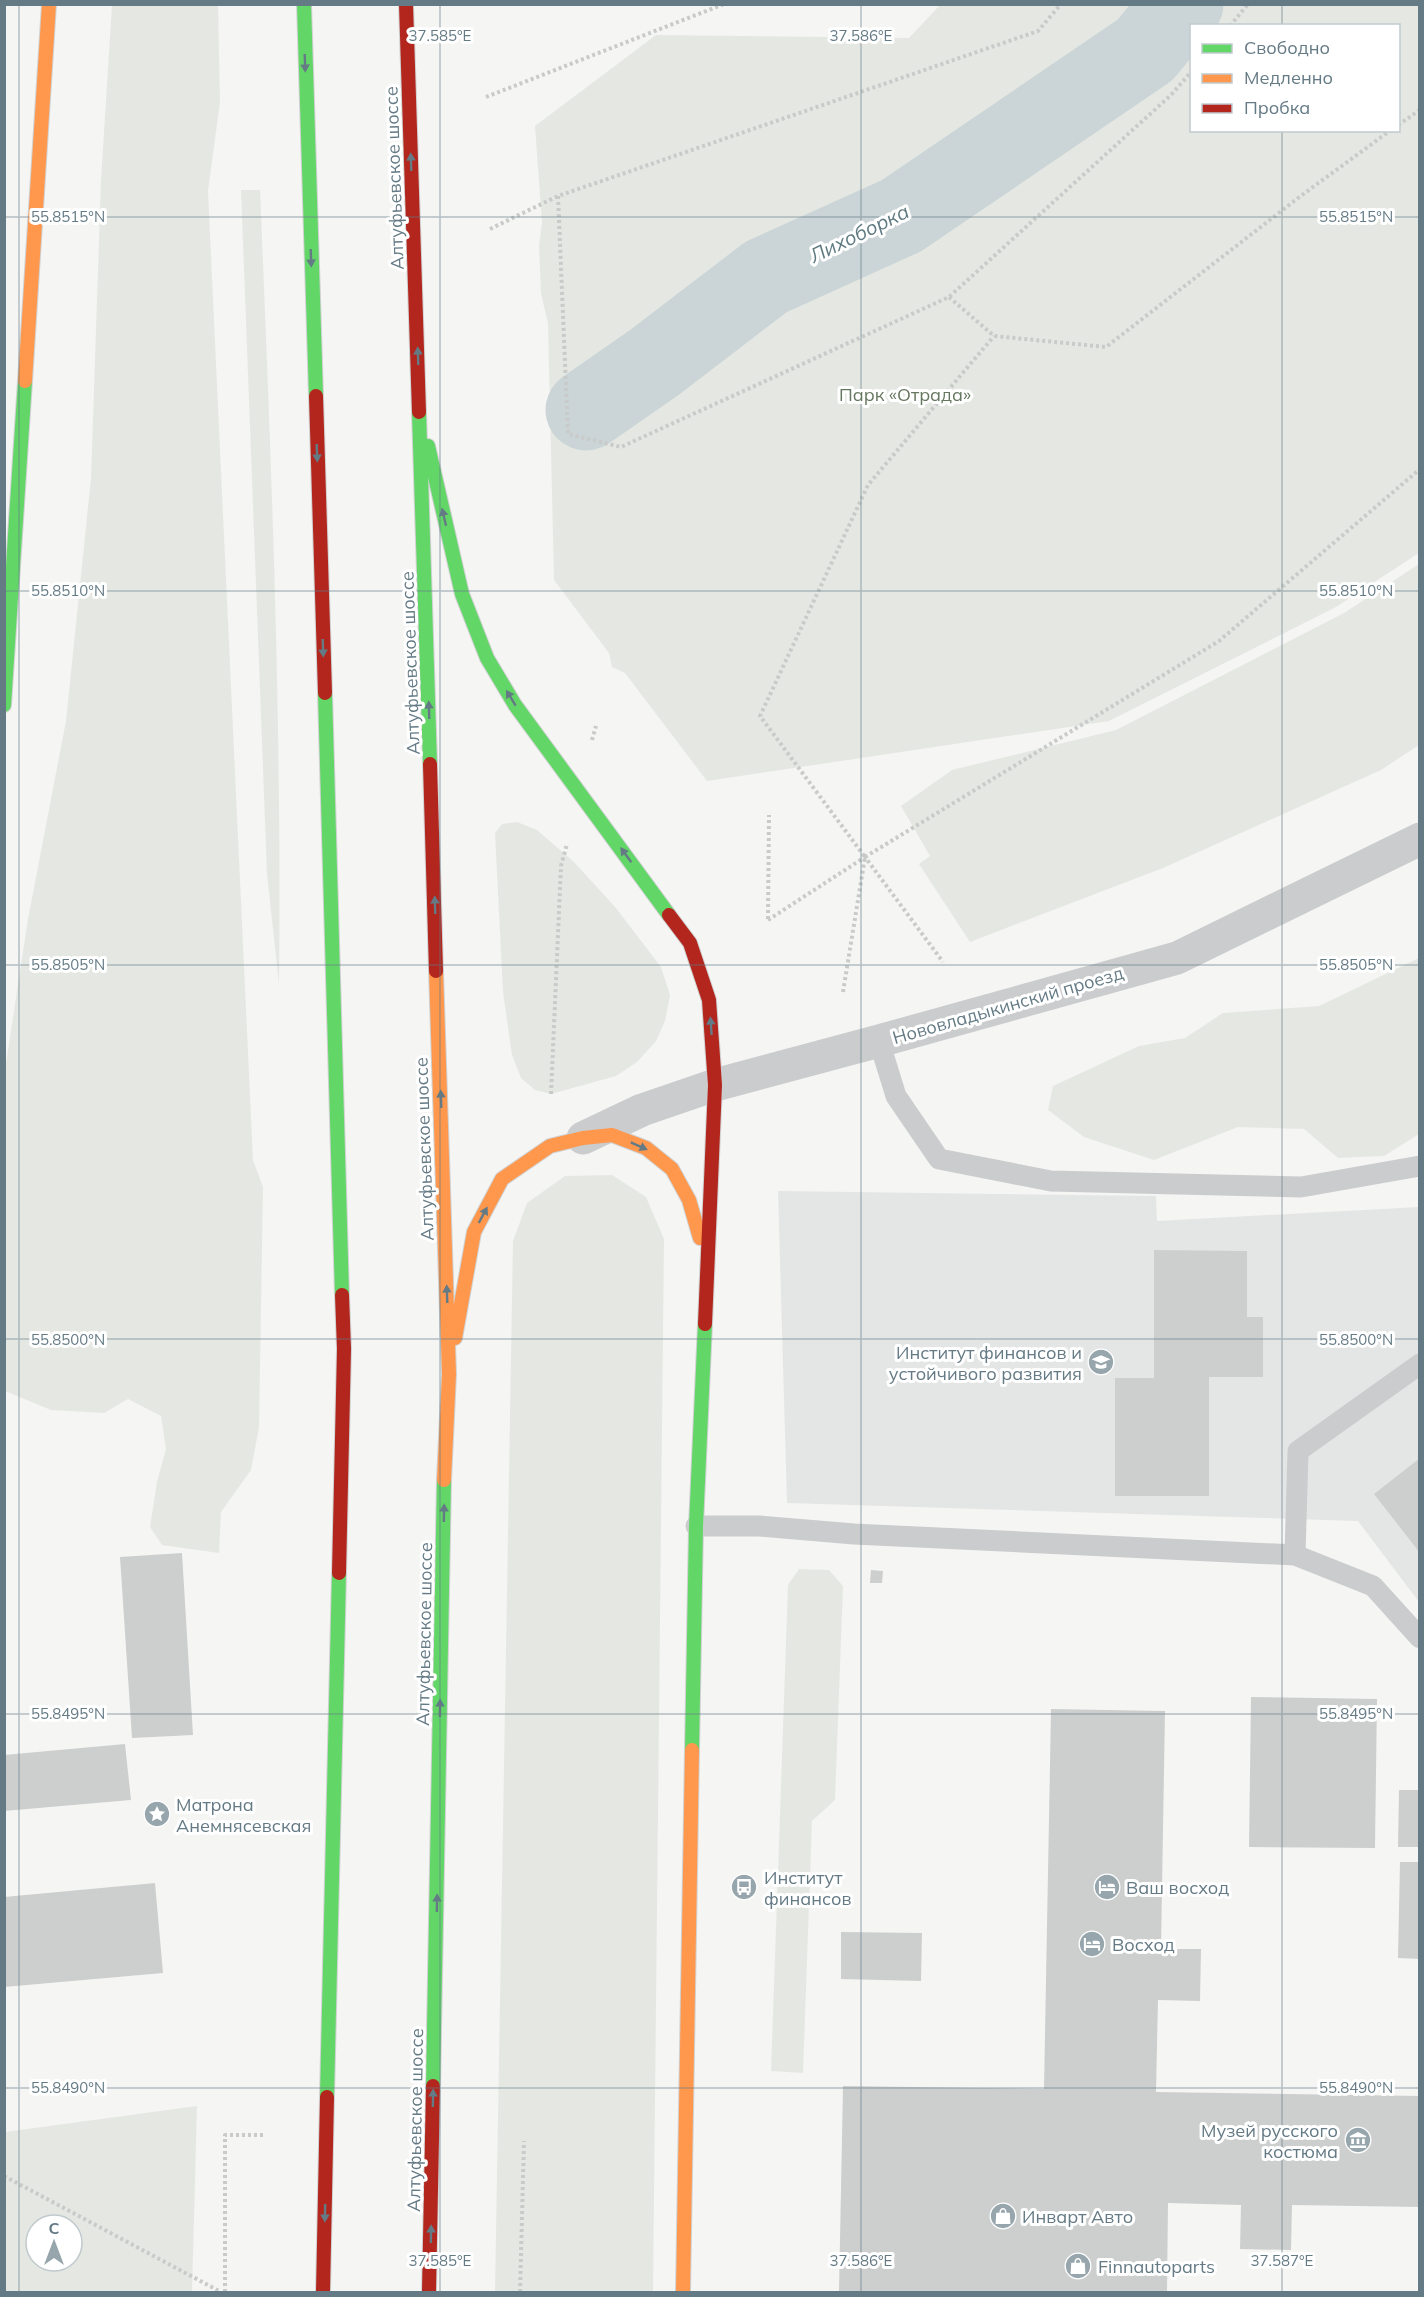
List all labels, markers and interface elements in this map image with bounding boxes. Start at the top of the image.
legend [1190,24,1400,132]
text: 37.585°E [409,26,472,45]
text: 37.586°E [830,26,893,45]
text: Свободно [1244,36,1330,59]
one-way arrow [301,53,310,72]
text: Медленно [1244,66,1333,89]
street label: Алтуфьевское шоссе [379,86,409,270]
text: Пробка [1244,96,1310,119]
one-way arrow [407,152,416,171]
water label: Лихоборка [804,198,913,268]
text: 55.8515°N [31,207,105,226]
text: 55.8515°N [1319,207,1393,226]
one-way arrow [307,248,316,267]
one-way arrow [414,347,423,366]
park label: Парк «Отрада» [839,383,971,406]
one-way arrow [312,443,322,462]
one-way arrow [439,507,449,526]
street label: Алтуфьевское шоссе [395,571,425,755]
text: 55.8510°N [31,581,105,600]
text: 55.8510°N [1319,581,1393,600]
one-way arrow [318,638,328,657]
one-way arrow [505,690,516,706]
one-way arrow [424,700,434,719]
one-way arrow [621,848,633,863]
one-way arrow [430,895,440,914]
text: 55.8505°N [31,955,105,974]
text: 55.8505°N [1319,955,1393,974]
street label: Нововладыкинский проезд [890,961,1126,1049]
one-way arrow [706,1017,715,1036]
street label: Алтуфьевское шоссе [409,1057,439,1241]
one-way arrow [436,1090,446,1109]
one-way arrow [631,1141,649,1151]
one-way arrow [478,1206,488,1223]
one-way arrow [442,1285,452,1304]
text: 55.8500°N [31,1330,105,1349]
text: 55.8500°N [1319,1330,1393,1349]
place label: Институт финансов и устойчивого развития [889,1341,1082,1385]
school or university icon: Институт финансов и устойчивого развития [1086,1347,1116,1377]
one-way arrow [439,1503,449,1522]
street label: Алтуфьевское шоссе [411,1542,437,1726]
one-way arrow [436,1698,445,1717]
text: 55.8495°N [31,1704,105,1723]
text: 55.8495°N [1319,1704,1393,1723]
place label: Матрона Анемнясевская [176,1793,311,1837]
place icon: Матрона Анемнясевская [142,1799,172,1829]
place label: Институт финансов [764,1866,852,1910]
bus stop icon: Институт финансов [729,1872,759,1902]
hotel icon: Ваш восход [1092,1872,1122,1902]
place label: Ваш восход [1126,1876,1229,1899]
one-way arrow [432,1893,442,1912]
hotel icon: Восход [1077,1929,1107,1959]
place label: Восход [1112,1933,1175,1956]
street label: Алтуфьевское шоссе [402,2028,428,2212]
text: 55.8490°N [31,2078,105,2097]
text: 55.8490°N [1319,2078,1393,2097]
one-way arrow [428,2088,438,2107]
place label: Музей русского костюма [1201,2119,1338,2163]
museum icon: Музей русского костюма [1343,2125,1373,2155]
shop icon: Инварт Авто [988,2201,1018,2231]
one-way arrow [320,2204,329,2223]
place label: Инварт Авто [1022,2205,1133,2228]
north arrow [24,2213,84,2273]
text: С [49,2218,60,2238]
one-way arrow [426,2225,435,2244]
text: 37.585°E [409,2251,472,2270]
text: 37.586°E [830,2251,893,2270]
shop icon: Finnautoparts [1063,2251,1093,2281]
text: 37.587°E [1251,2251,1314,2270]
place label: Finnautoparts [1098,2255,1215,2278]

